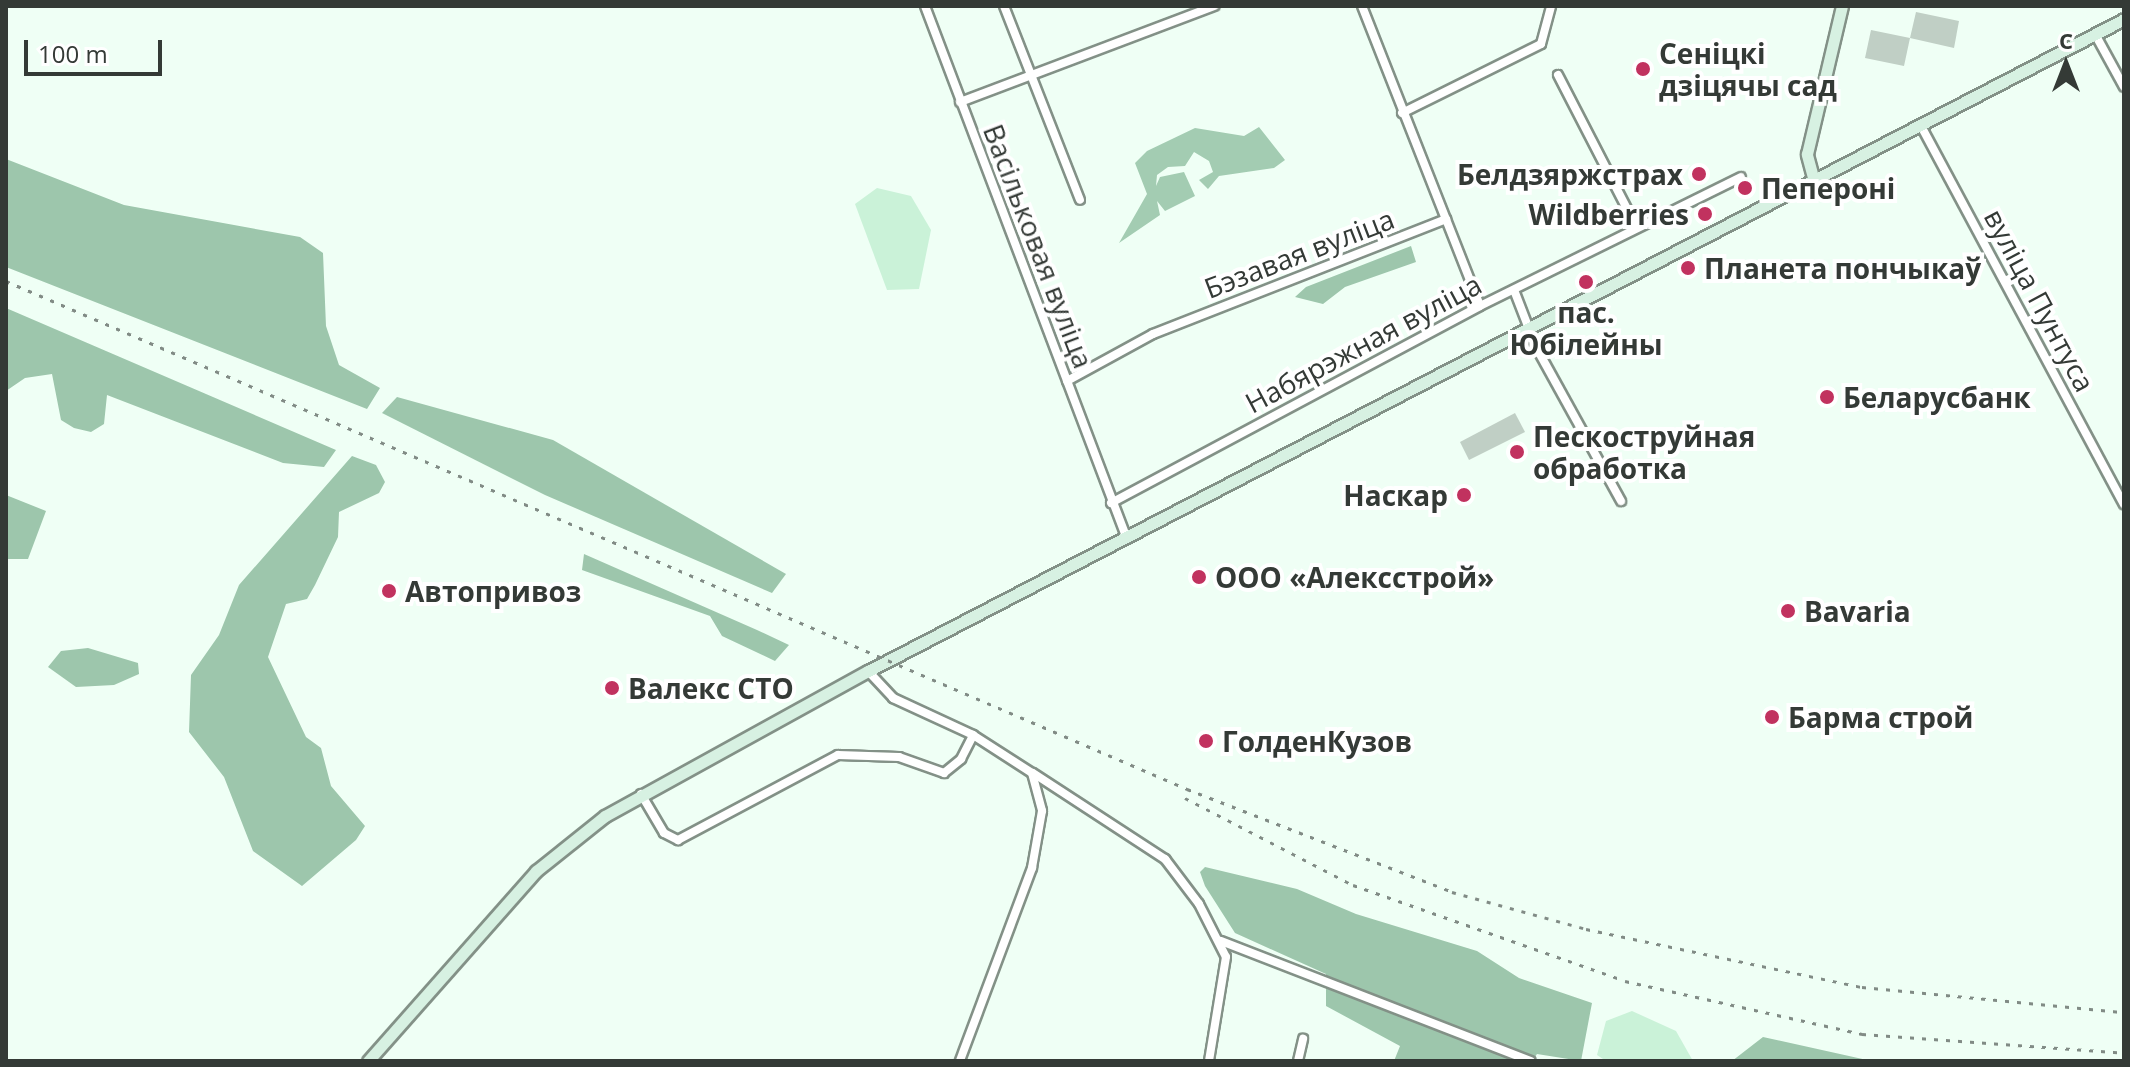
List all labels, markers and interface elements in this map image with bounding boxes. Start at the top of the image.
scale bar [28,24,166,74]
north arrow [2026,24,2106,104]
text: С [2059,25,2073,55]
place label: Сеніцкі дзіцячы сад [1659,36,1837,102]
text: 100 m [38,37,108,70]
marker: Сеніцкі дзіцячы сад [1634,60,1652,78]
street label: Васільковая вуліца [977,119,1101,373]
place label: Белдзяржстрах [1457,157,1683,191]
marker: Белдзяржстрах [1690,165,1708,183]
place label: Пепероні [1761,171,1895,205]
marker: Пепероні [1736,179,1754,197]
place label: Wildberries [1528,197,1689,231]
street label: Бэзавая вуліца [1199,201,1399,305]
street label: вуліца Пунтуса [1978,203,2102,397]
marker: Wildberries [1696,205,1714,223]
place label: Планета пончыкаў [1704,251,1981,285]
marker: Планета пончыкаў [1679,259,1697,277]
street label: Набярэжная вуліца [1239,267,1487,419]
marker: пас. Юбілейны [1577,273,1595,291]
place label: пас. Юбілейны [1509,295,1663,361]
place label: Беларусбанк [1843,380,2031,414]
marker: Беларусбанк [1818,388,1836,406]
place label: Пескоструйная обработка [1533,419,1755,485]
marker: Пескоструйная обработка [1508,443,1526,461]
place label: Наскар [1343,478,1448,512]
marker: Наскар [1455,486,1473,504]
place label: ООО «Алексстрой» [1215,560,1494,594]
marker: ООО «Алексстрой» [1190,568,1208,586]
place label: Автопривоз [405,574,581,608]
marker: Автопривоз [380,582,398,600]
place label: Bavaria [1804,594,1911,628]
marker: Bavaria [1779,602,1797,620]
place label: Валекс СТО [628,671,794,705]
marker: Валекс СТО [603,679,621,697]
place label: Барма строй [1788,700,1973,734]
marker: Барма строй [1763,708,1781,726]
place label: ГолденКузов [1222,724,1412,758]
marker: ГолденКузов [1197,732,1215,750]

